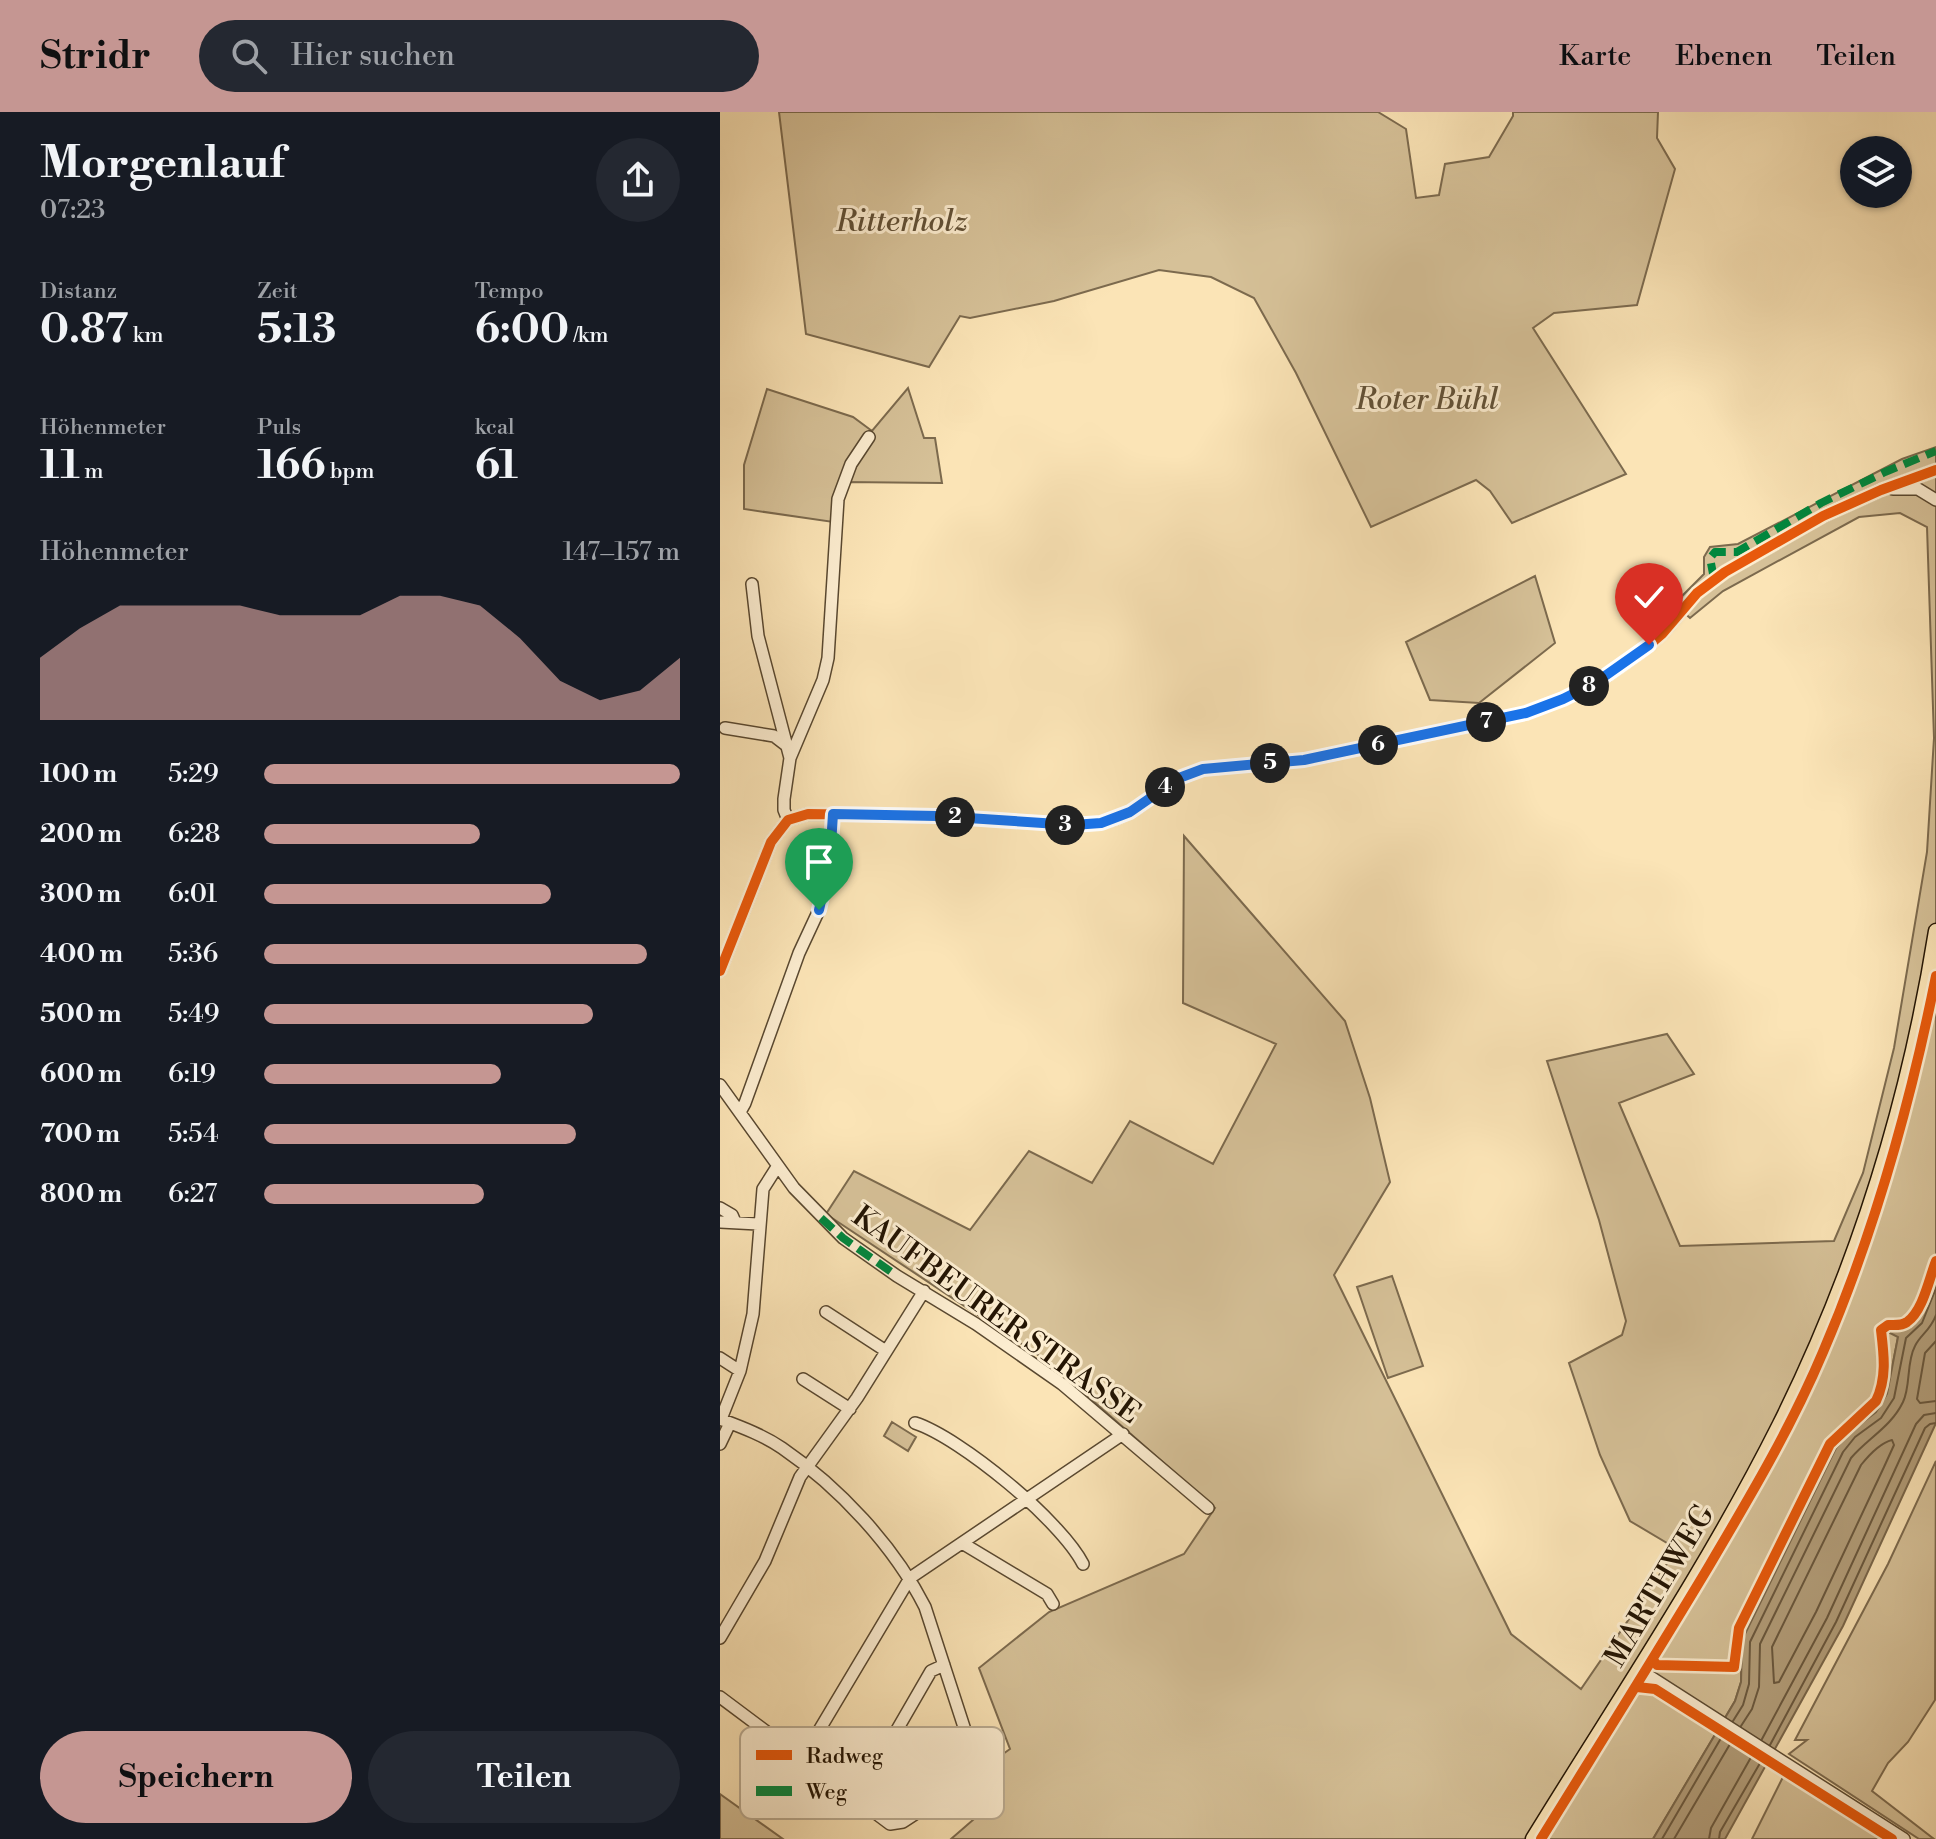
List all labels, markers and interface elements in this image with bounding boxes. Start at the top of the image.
search box [199,20,759,92]
text: Stridr [40,33,151,80]
icon: search [227,34,271,78]
text: Hier suchen [291,37,455,75]
text: Karte [1559,39,1631,74]
text: Ebenen [1675,39,1772,74]
text: Teilen [1816,39,1896,74]
text: Morgenlauf [40,136,285,191]
map controls [1840,136,1912,208]
button: layers [1840,136,1912,208]
button: share [596,138,680,222]
text: 07:23 [40,194,105,226]
park label: Ritterholz [835,203,968,241]
text: Distanz [40,278,117,305]
text: Zeit [257,278,298,305]
text: Tempo [475,278,544,305]
text: 0.87 [40,305,128,355]
text: 5:13 [257,305,336,355]
text: 6:00 [475,305,569,355]
text: km [128,322,164,349]
text: /km [569,322,608,349]
park label: Roter Bühl [1354,381,1499,419]
text: Höhenmeter [40,414,166,441]
text: Puls [257,414,301,441]
text: kcal [475,414,515,441]
text: 11 [40,441,80,491]
text: 166 [257,441,326,491]
text: 61 [475,441,518,491]
text: m [80,458,104,485]
text: bpm [326,458,375,485]
text: Höhenmeter [40,536,189,568]
text: 147–157 m [562,536,680,568]
pin [1615,563,1683,645]
icon: check [1627,575,1671,619]
pin: 8 [1569,666,1609,706]
text: 8 [1582,672,1596,699]
pin: 7 [1466,702,1506,742]
text: 7 [1480,708,1492,735]
pin: 6 [1358,725,1398,765]
text: 6 [1371,731,1385,758]
pin: 5 [1250,743,1290,783]
text: 5 [1263,749,1277,776]
text: 100 m [40,758,117,790]
text: 5:29 [168,758,219,790]
pin: 4 [1145,767,1185,807]
text: 4 [1158,773,1172,800]
pin: 2 [935,797,975,837]
text: 2 [948,803,962,830]
pin: 3 [1045,805,1085,845]
text: 3 [1058,811,1072,838]
text: 200 m [40,818,122,850]
text: 6:28 [168,818,220,850]
pin [785,828,853,910]
icon: arrive [797,840,841,884]
text: 300 m [40,878,121,910]
text: 6:01 [168,878,217,910]
text: 400 m [40,938,123,970]
text: 5:36 [168,938,218,970]
text: 500 m [40,998,122,1030]
text: 5:49 [168,998,219,1030]
text: 600 m [40,1058,122,1090]
text: 6:19 [168,1058,216,1090]
text: 700 m [40,1118,120,1150]
text: 5:54 [168,1118,219,1150]
text: 800 m [40,1178,122,1210]
text: 6:27 [168,1178,217,1210]
street label: KAUFBEURER STRASSE [844,1198,1148,1432]
street label: MARTHWEG [1597,1498,1723,1674]
legend [740,1727,1004,1819]
button: Speichern [40,1731,352,1823]
button: Teilen [368,1731,680,1823]
text: Radweg [806,1743,884,1770]
text: Weg [805,1779,848,1806]

